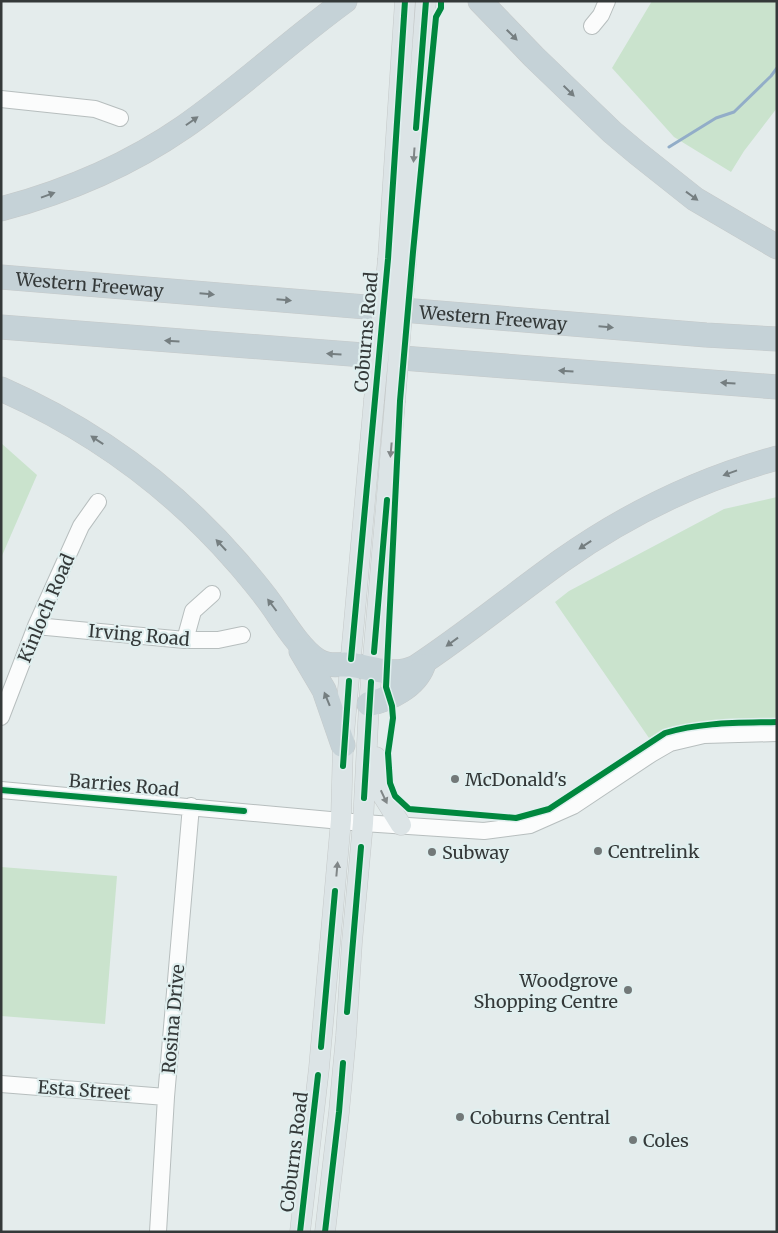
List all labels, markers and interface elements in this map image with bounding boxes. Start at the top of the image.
one-way arrow [506,29,518,41]
one-way arrow [563,84,575,96]
one-way arrow [185,116,199,126]
one-way arrow [410,147,418,163]
one-way arrow [40,191,55,198]
one-way arrow [685,191,699,201]
street label: Western Freeway [14,267,165,302]
street label: Coburns Road [349,271,383,393]
one-way arrow [199,290,215,298]
one-way arrow [277,296,293,304]
street label: Western Freeway [417,300,569,335]
one-way arrow [599,323,615,331]
one-way arrow [164,337,180,345]
one-way arrow [326,349,342,357]
one-way arrow [558,367,574,375]
one-way arrow [720,379,736,387]
one-way arrow [90,435,104,445]
one-way arrow [387,442,395,458]
one-way arrow [723,470,738,477]
one-way arrow [215,539,227,551]
one-way arrow [578,540,592,550]
street label: Kinloch Road [13,550,79,666]
one-way arrow [266,599,277,612]
street label: Irving Road [87,619,191,651]
one-way arrow [445,637,459,647]
one-way arrow [323,692,331,706]
place label: McDonald's [465,768,567,791]
street label: Barries Road [68,769,180,801]
marker: McDonald's [449,773,461,785]
one-way arrow [380,790,389,805]
place label: Centrelink [608,840,700,863]
place label: Subway [442,841,510,864]
marker: Centrelink [592,845,604,857]
marker: Subway [426,846,438,858]
one-way arrow [333,861,341,877]
street label: Rosina Drive [157,963,189,1075]
place label: Woodgrove Shopping Centre [473,969,618,1013]
marker: Woodgrove Shopping Centre [622,984,634,996]
street label: Esta Street [37,1075,131,1105]
street label: Coburns Road [275,1090,313,1213]
place label: Coburns Central [470,1106,611,1129]
marker: Coburns Central [454,1111,466,1123]
place label: Coles [643,1129,689,1152]
marker: Coles [627,1134,639,1146]

